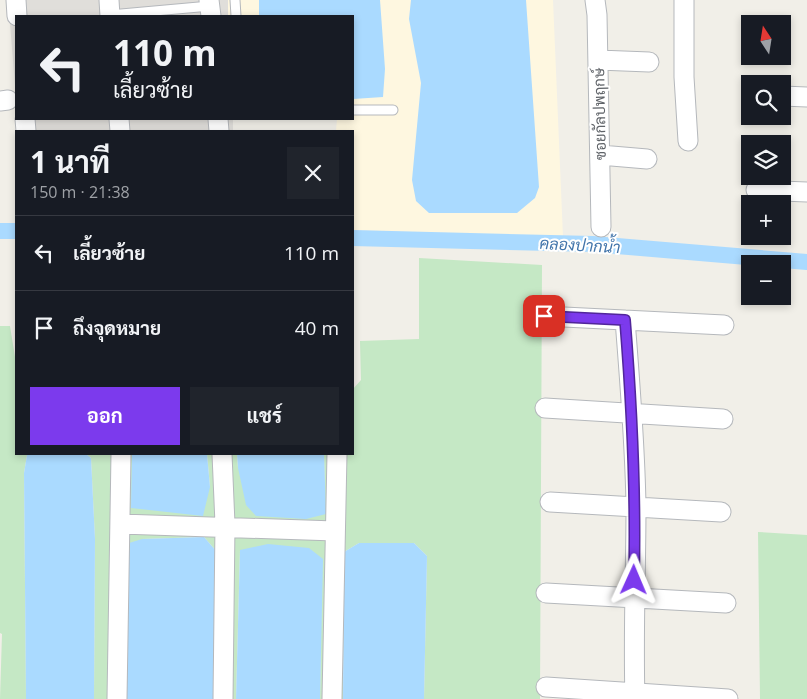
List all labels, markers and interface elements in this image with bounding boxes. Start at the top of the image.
north arrow [741,15,791,65]
map controls [741,15,791,305]
text: 110 m [113,29,217,76]
icon: left [30,35,95,100]
street label: ซอยกัลปพฤกษ์ [588,67,610,160]
text: เลี้ยวซ้าย [113,74,193,104]
button: search [741,75,791,125]
button: layers [741,135,791,185]
text: 1 นาที [30,141,110,182]
button: close [287,147,339,199]
text: 150 m · 21:38 [30,181,130,203]
button: + [741,195,791,245]
water label: คลองปากน้ำ [539,229,621,258]
icon: left [30,239,58,267]
text: เลี้ยวซ้าย [73,240,145,266]
text: 110 m [284,240,339,266]
button: − [741,255,791,305]
pin [523,295,565,337]
icon: arrive [530,302,558,330]
icon: arrive [30,314,58,342]
text: ถึงจุดหมาย [73,315,161,341]
text: 40 m [295,315,339,341]
button: ออก [30,387,180,445]
button: แชร์ [190,387,339,445]
position arrow [607,553,659,605]

